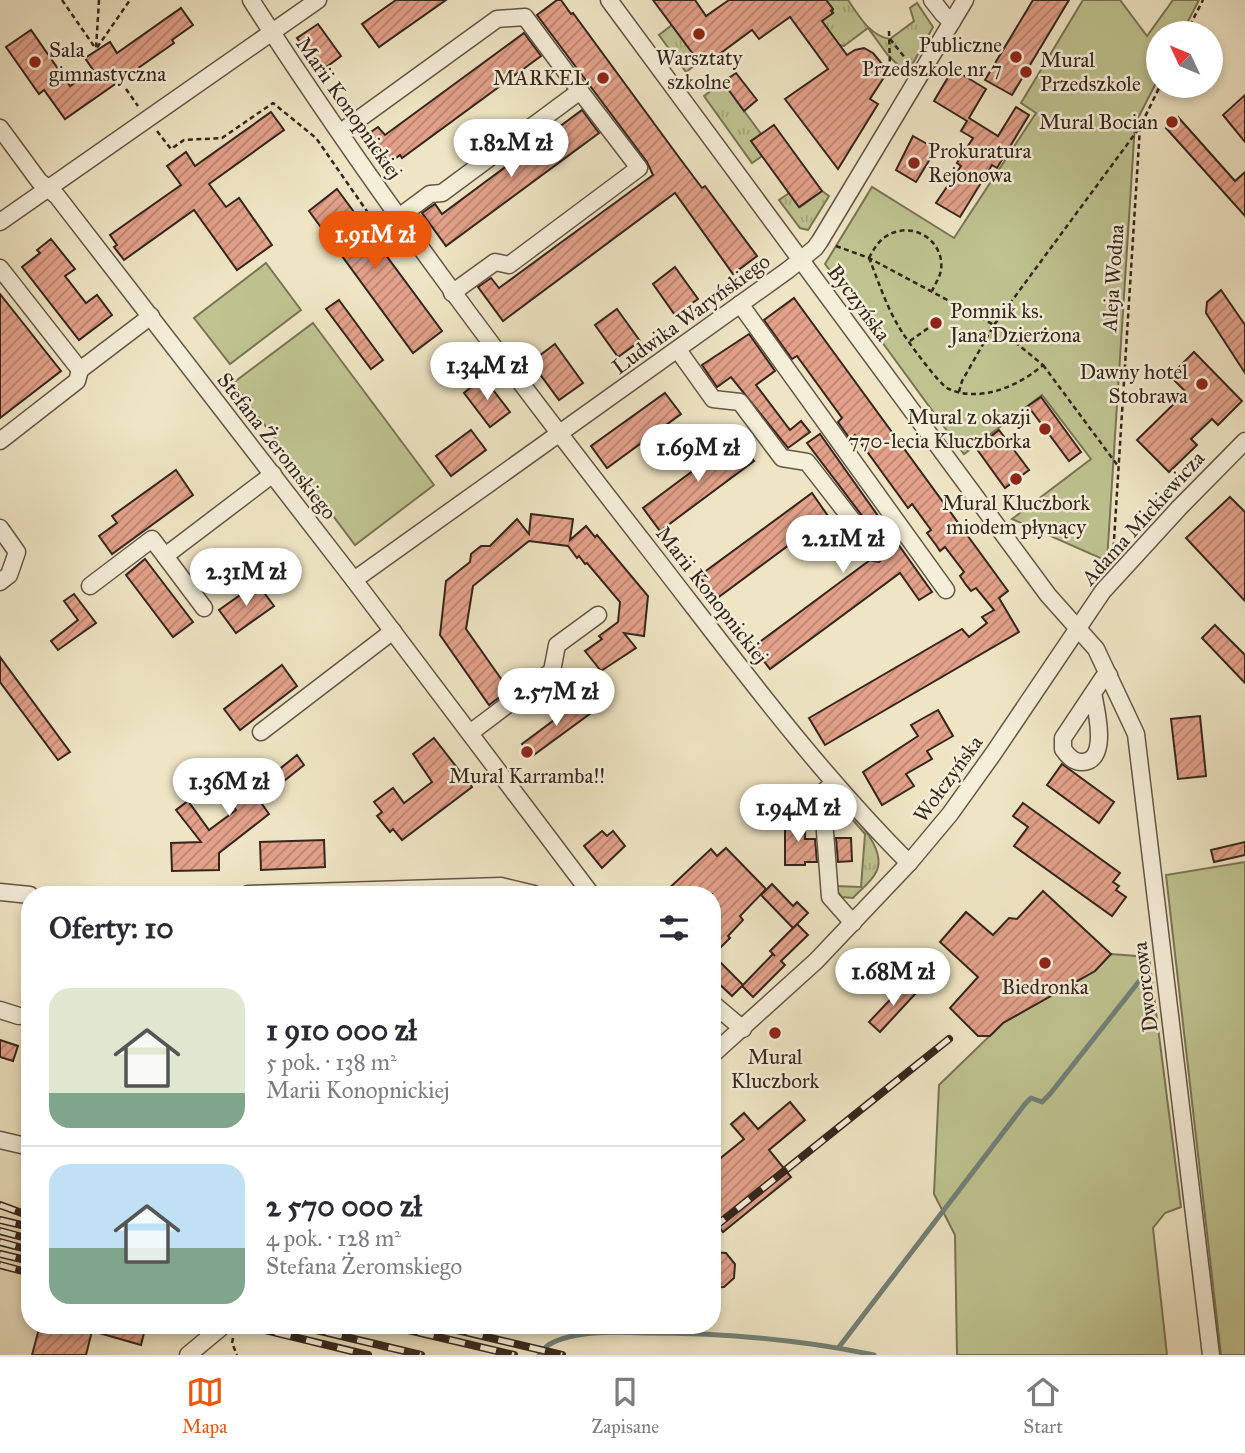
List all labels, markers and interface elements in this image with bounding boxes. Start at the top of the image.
north arrow [1146,21,1223,98]
map controls [1146,21,1223,98]
marker: Warsztaty szkolne [691,26,707,42]
street label: Marii Konopnickiej [290,32,408,184]
place label: Publiczne Przedszkole nr 7 [862,32,1002,82]
place label: Sala gimnastyczna [49,37,166,87]
place label: Warsztaty szkolne [656,45,743,95]
place label: Mural Przedszkole [1040,47,1141,97]
marker: Publiczne Przedszkole nr 7 [1008,49,1024,65]
marker: Sala gimnastyczna [27,54,43,70]
marker: Mural Przedszkole [1018,64,1034,80]
place label: MARKEL [493,65,589,91]
marker: MARKEL [595,70,611,86]
place label: Mural Bocian [1039,109,1158,135]
marker: Mural Bocian [1164,114,1180,130]
pin: 1.82M zł [439,120,583,179]
text: 1.82M zł [470,128,552,156]
place label: Prokuratura Rejonowa [928,138,1031,188]
marker: Prokuratura Rejonowa [906,155,922,171]
pin: 1.91M zł [303,212,447,271]
text: 1.91M zł [335,220,415,248]
street label: Aleja Wodna [1096,223,1130,334]
street label: Ludwika Waryńskiego [607,248,775,380]
street label: Byczyńska [822,259,896,347]
place label: Pomnik ks. Jana Dzierżona [948,298,1081,348]
marker: Pomnik ks. Jana Dzierżona [928,315,944,331]
pin: 1.34M zł [415,342,559,402]
text: 1.34M zł [446,351,528,379]
place label: Dawny hotel Stobrawa [1079,359,1188,409]
street label: Stefana Żeromskiego [212,367,343,525]
marker: Dawny hotel Stobrawa [1194,376,1210,392]
place label: Mural z okazji 770-lecia Kluczborka [848,404,1031,454]
marker: Mural z okazji 770-lecia Kluczborka [1037,421,1053,437]
pin: 1.69M zł [626,424,770,484]
text: 1.69M zł [656,433,740,461]
street label: Adama Mickiewicza [1075,445,1210,591]
marker: Mural Kluczbork miodem płynący [1008,471,1024,487]
place label: Mural Kluczbork miodem płynący [942,490,1090,540]
pin: 2.21M zł [771,516,915,575]
street label: Marii Konopnickiej [650,521,774,669]
text: 2.21M zł [802,524,884,552]
pin: 2.31M zł [174,548,318,608]
text: 2.31M zł [206,557,286,585]
pin: 2.57M zł [484,668,628,728]
text: 2.57M zł [514,677,598,705]
street label: Wołczyńska [908,730,988,828]
marker: Mural Karramba!! [519,744,535,760]
pin: 1.36M zł [157,758,301,818]
place label: Mural Karramba!! [449,763,605,789]
text: 1.36M zł [189,767,269,795]
pin: 1.94M zł [726,784,870,844]
text: 1.94M zł [756,793,840,821]
icon: filters [655,909,693,947]
text: Oferty: 10 [49,910,174,946]
street label: Dworcowa [1127,940,1163,1034]
pin: 1.68M zł [821,948,965,1008]
marker: Biedronka [1037,955,1053,971]
text: 1.68M zł [851,957,935,985]
place label: Biedronka [1001,974,1089,1000]
text: 1 910 000 zł [266,1012,417,1048]
icon: home [105,1016,189,1100]
marker: Mural Kluczbork [767,1025,783,1041]
place label: Mural Kluczbork [731,1044,820,1094]
text: 5 pok. · 138 m² [266,1048,397,1076]
text: Marii Konopnickiej [266,1076,450,1104]
text: 2 570 000 zł [266,1188,422,1224]
icon: home [105,1192,189,1276]
text: 4 pok. · 128 m² [266,1224,401,1252]
text: Stefana Żeromskiego [266,1252,462,1280]
tab: Mapa [182,1373,227,1438]
tab: Zapisane [591,1373,659,1438]
tab: Start [1023,1373,1063,1438]

